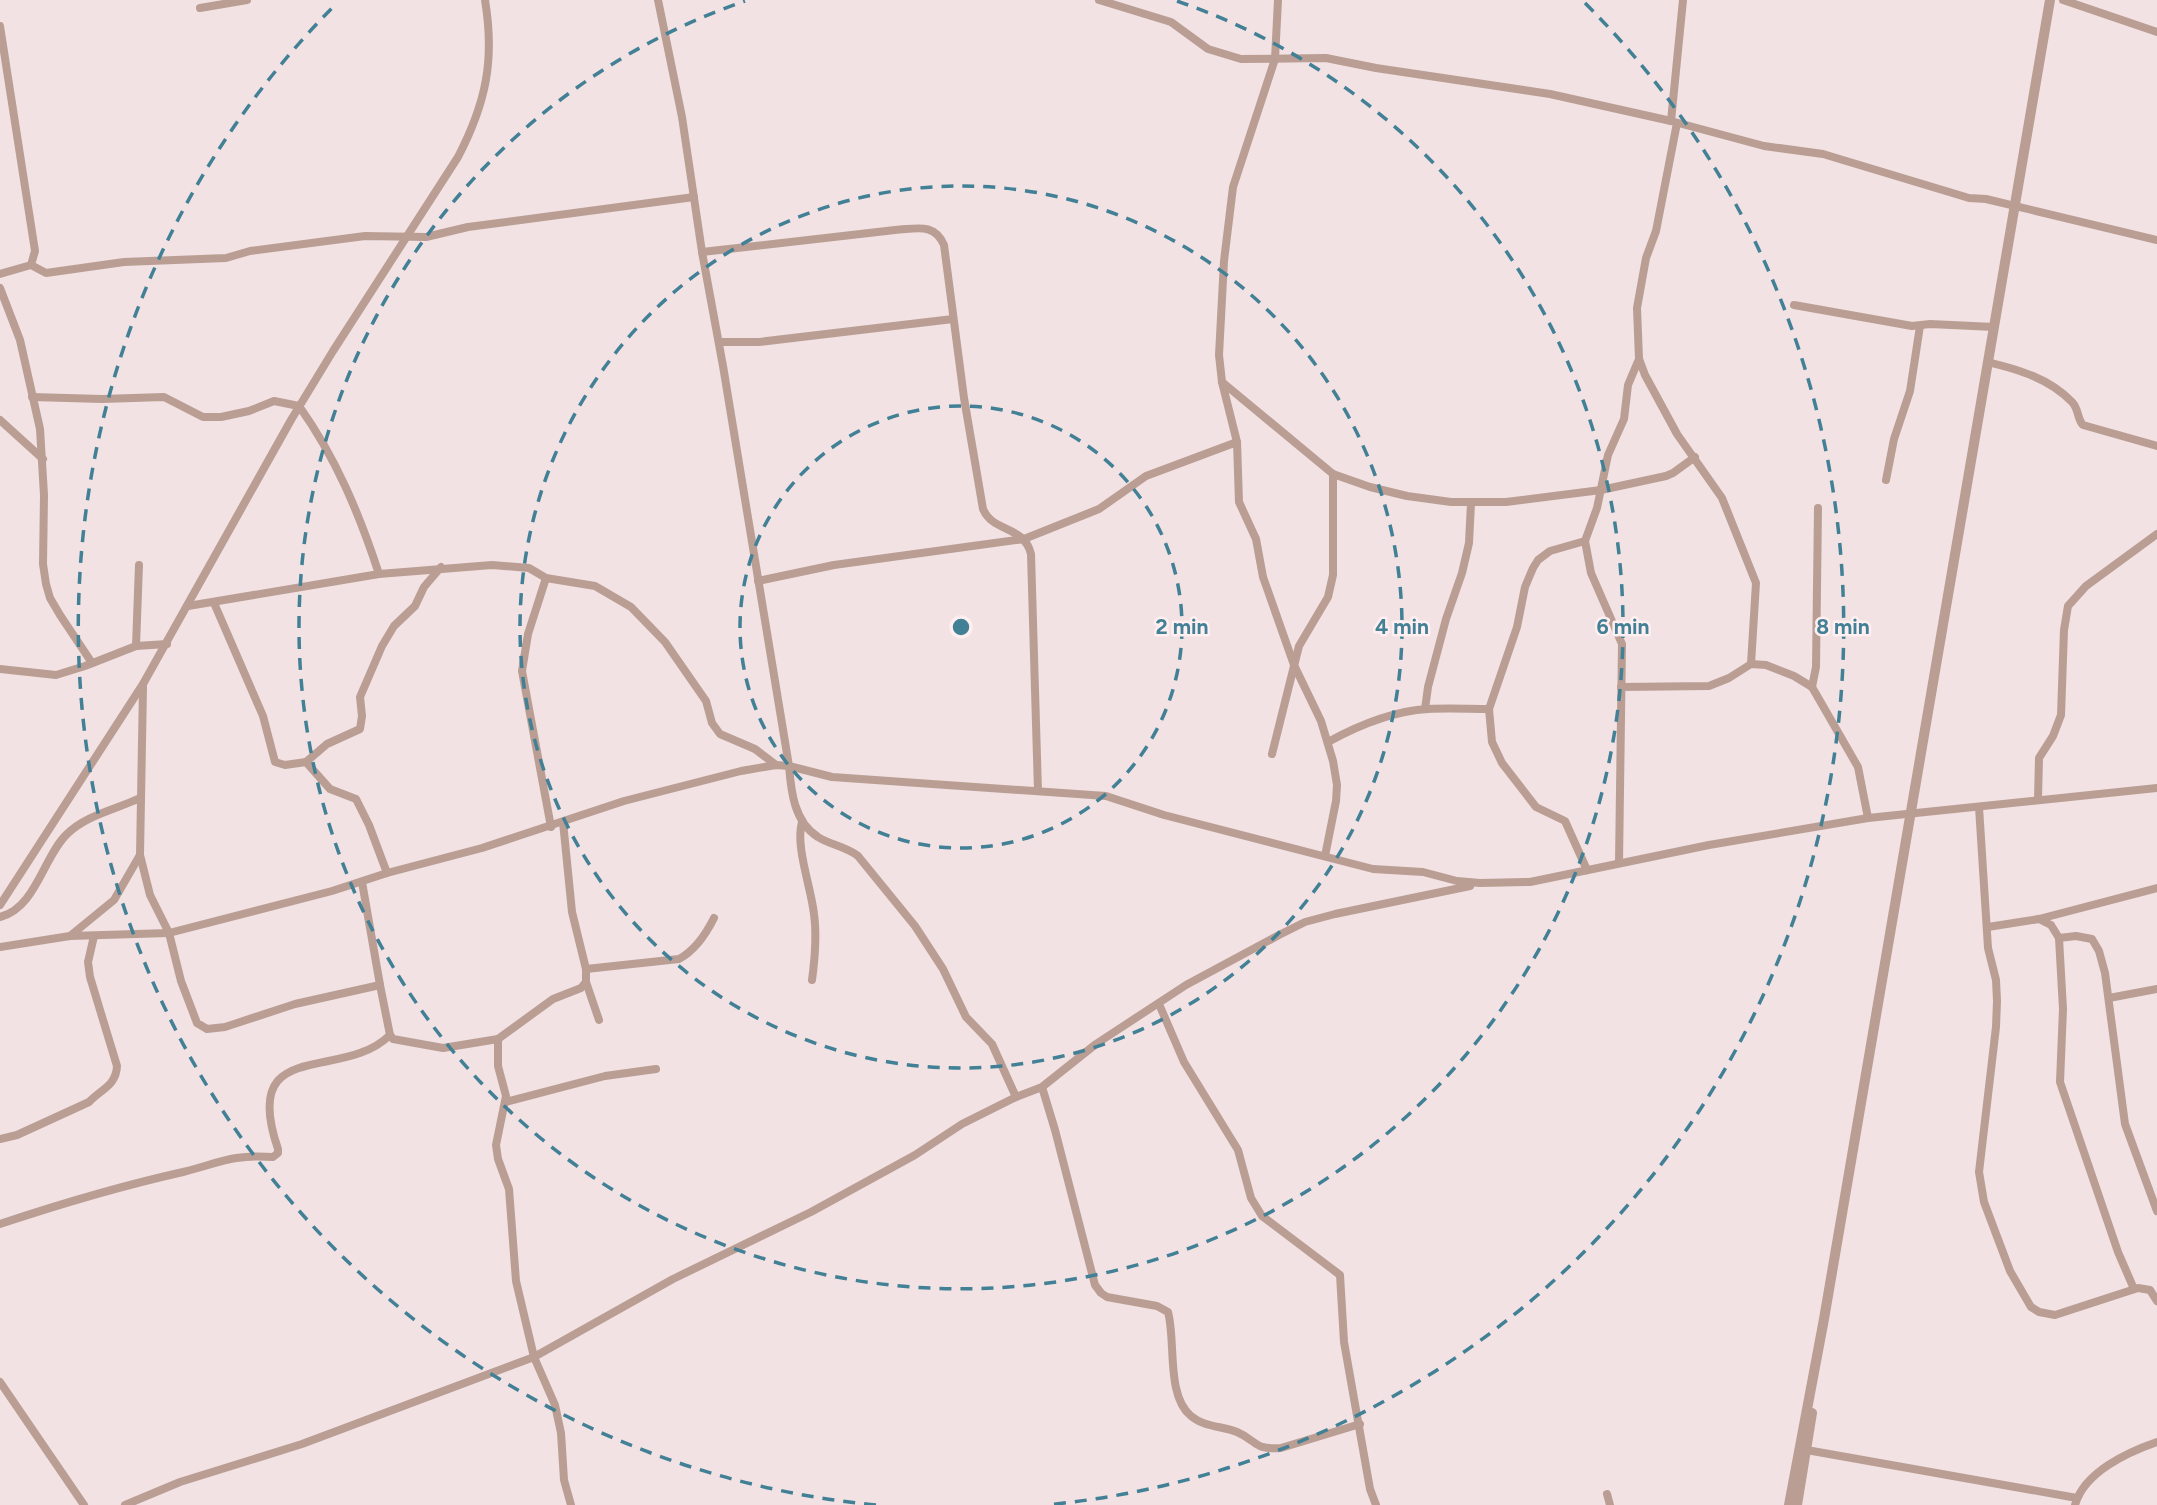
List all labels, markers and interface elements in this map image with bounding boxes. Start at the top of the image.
text: 2 min [1156,614,1208,639]
text: 4 min [1375,614,1429,639]
text: 6 min [1597,614,1649,639]
text: 8 min [1816,614,1870,639]
centre of rings [949,615,973,639]

